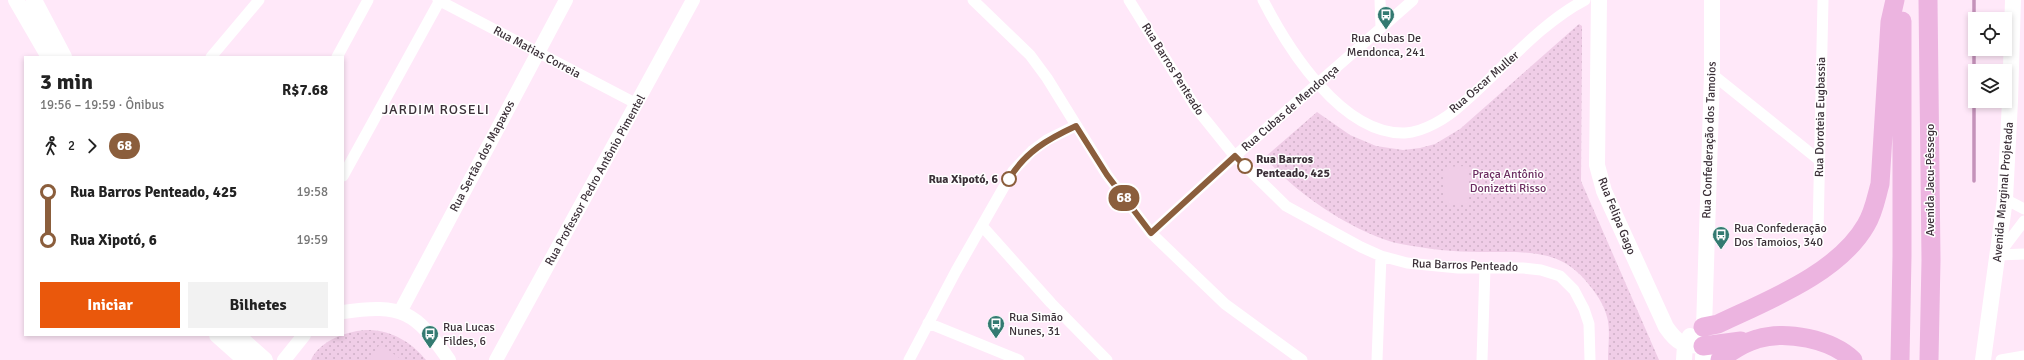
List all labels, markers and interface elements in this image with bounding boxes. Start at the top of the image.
bus stop icon: Rua Cubas De Mendonca, 241 [1376,5,1396,30]
map controls [1968,12,2012,108]
button: locate [1968,12,2012,56]
street label: Rua Barros Penteado [1138,20,1207,118]
street label: Rua Matias Correia [491,23,583,82]
place label: Rua Cubas De Mendonca, 241 [1347,31,1425,60]
street label: Rua Oscar Muller [1446,48,1523,117]
street label: Rua Doroteia Eugbassia [1812,57,1829,177]
street label: Rua Confederação dos Tamoios [1699,61,1720,219]
street label: Rua Cubas de Mendonça [1238,62,1342,155]
button: layers [1968,64,2012,108]
text: 3 min [40,68,93,95]
text: R$7.68 [282,81,328,99]
street label: Rua Professor Pedro Antônio Pimentel [542,92,649,269]
text: 19:56 – 19:59 · Ônibus [40,97,164,113]
street label: Rua Sertão dos Mapaxos [447,98,518,215]
district label: JARDIM ROSELI [382,101,490,118]
street label: Avenida Marginal Projetada [1990,121,2017,263]
street label: Avenida Jacu-Pêssego [1923,124,1938,236]
icon: walk [40,135,62,157]
icon: forward [81,135,103,157]
text: 68 [117,137,132,154]
text: 2 [68,138,75,154]
place label: Rua Barros Penteado, 425 [1256,152,1330,181]
marker: Rua Barros Penteado, 425 [1237,158,1253,174]
park label: Praça Antônio Donizetti Risso [1470,167,1546,196]
marker: Rua Xipotó, 6 [1001,171,1017,187]
place label: Rua Xipotó, 6 [929,172,999,187]
street label: Rua Felipa Gago [1594,175,1639,257]
text: Rua Barros Penteado, 425 [70,183,237,201]
text: 19:58 [296,184,328,200]
line badge: 68 [1106,185,1142,211]
text: 68 [1116,189,1132,206]
place label: Rua Confederação Dos Tamoios, 340 [1734,221,1827,250]
bus stop icon: Rua Confederação Dos Tamoios, 340 [1711,225,1731,250]
text: Rua Xipotó, 6 [70,231,157,249]
text: 19:59 [296,232,328,248]
street label: Rua Barros Penteado [1412,256,1518,275]
button: Iniciar [40,282,180,328]
button: Bilhetes [188,282,328,328]
place label: Rua Simão Nunes, 31 [1009,310,1063,339]
bus stop icon: Rua Simão Nunes, 31 [986,314,1006,339]
place label: Rua Lucas Fildes, 6 [443,320,495,349]
bus stop icon: Rua Lucas Fildes, 6 [420,324,440,349]

